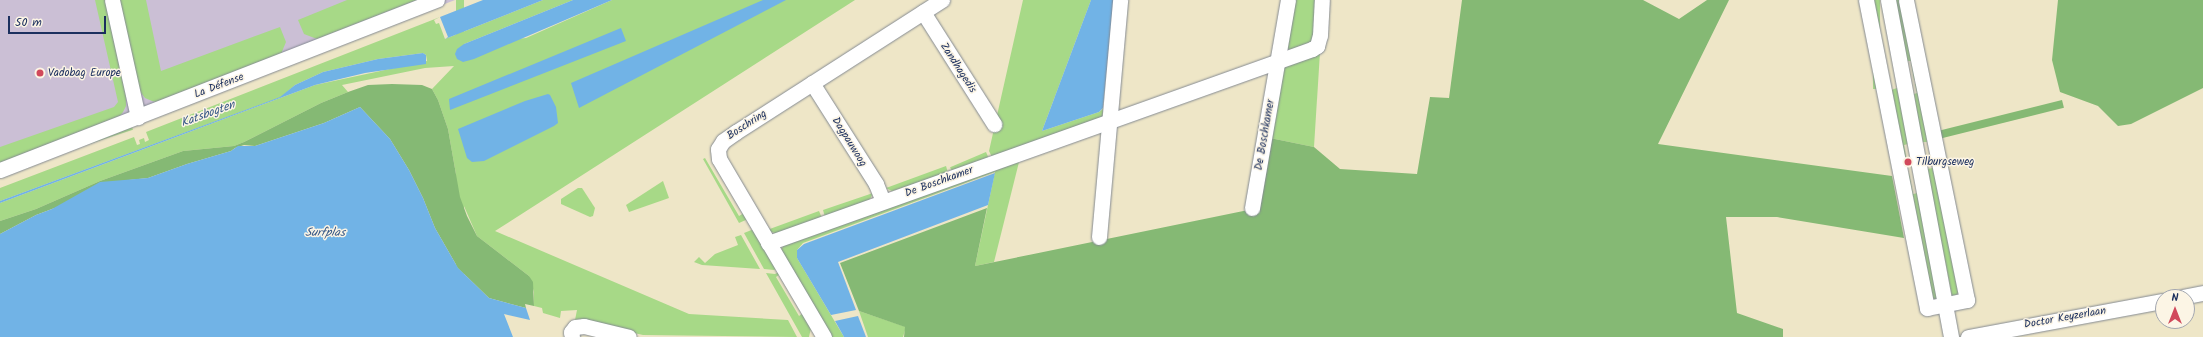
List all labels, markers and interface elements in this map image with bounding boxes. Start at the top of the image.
scale bar [10,8,108,34]
text: 50 m [15,13,42,32]
street label: Zandhagedis [937,40,979,96]
place label: Vadobag Europe [48,66,121,80]
marker: Vadobag Europe [35,68,45,78]
street label: La Défense [192,71,246,101]
water label: Katsbogten [179,98,237,130]
street label: De Boschkamer [1252,99,1278,171]
street label: Boschring [725,107,769,143]
street label: Dagpauwoog [829,115,869,169]
place label: Tilburgseweg [1916,155,1974,169]
marker: Tilburgseweg [1903,157,1913,167]
street label: De Boschkamer [903,164,975,200]
water label: Surfplas [305,226,345,240]
north arrow [2155,289,2195,329]
text: N [2172,289,2178,307]
street label: Doctor Keyzerlaan [2023,304,2107,332]

